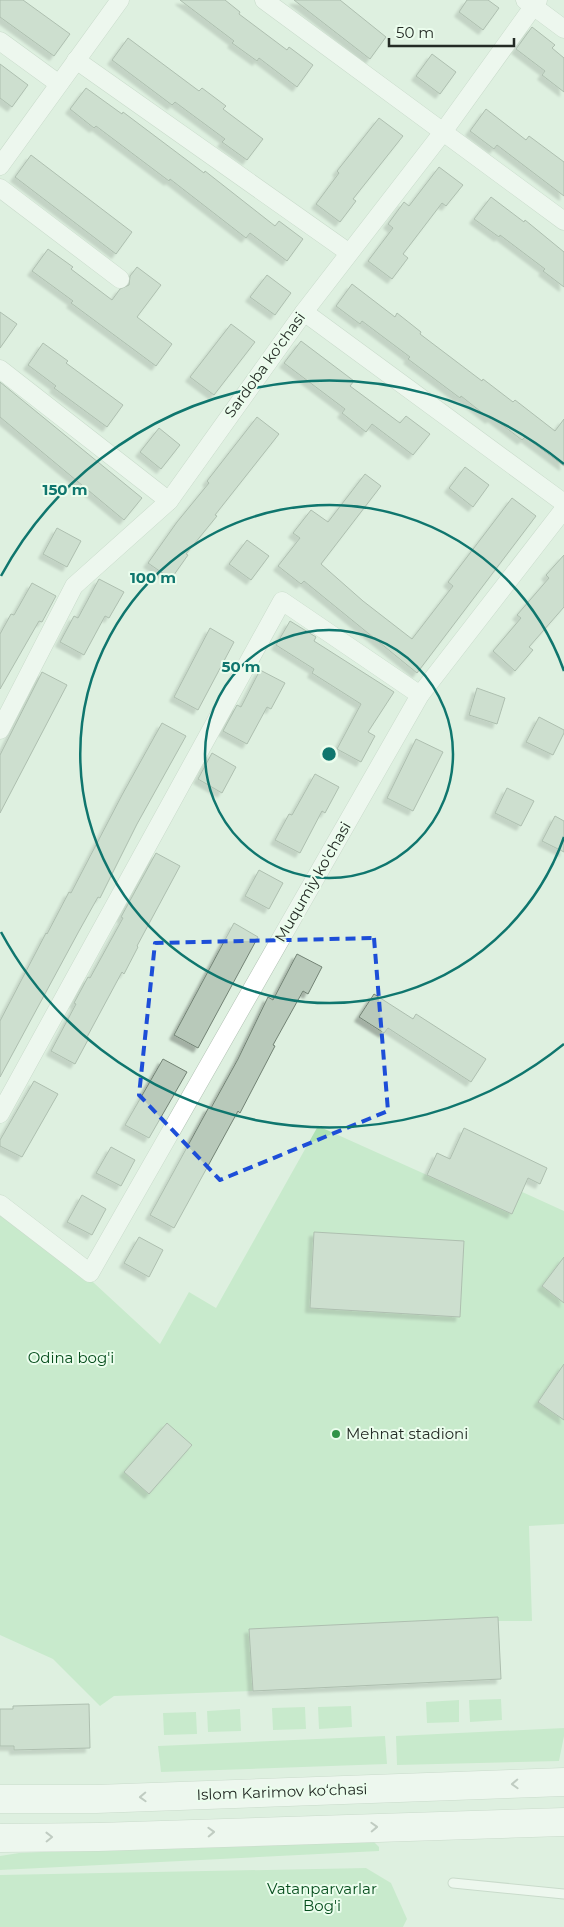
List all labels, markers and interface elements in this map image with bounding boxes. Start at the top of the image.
scale bar [389,15,514,47]
text: 50 m [396,23,434,42]
street label: Sardoba ko'chasi [220,308,309,421]
text: 150 m [43,480,87,499]
text: 100 m [130,568,176,587]
text: 50 m [221,657,261,676]
centre of rings [320,745,338,763]
street label: Muqumiy ko'chasi [270,818,355,945]
park label: Odina bog'i [28,1348,114,1367]
place label: Mehnat stadioni [346,1424,468,1443]
marker: Mehnat stadioni [330,1428,342,1440]
one-way arrow [511,1778,519,1789]
street label: Islom Karimov ko‘chasi [196,1779,368,1804]
one-way arrow [139,1792,147,1803]
one-way arrow [370,1821,378,1832]
one-way arrow [207,1827,215,1838]
one-way arrow [45,1832,53,1842]
park label: Vatanparvarlar Bog'i [267,1879,377,1915]

